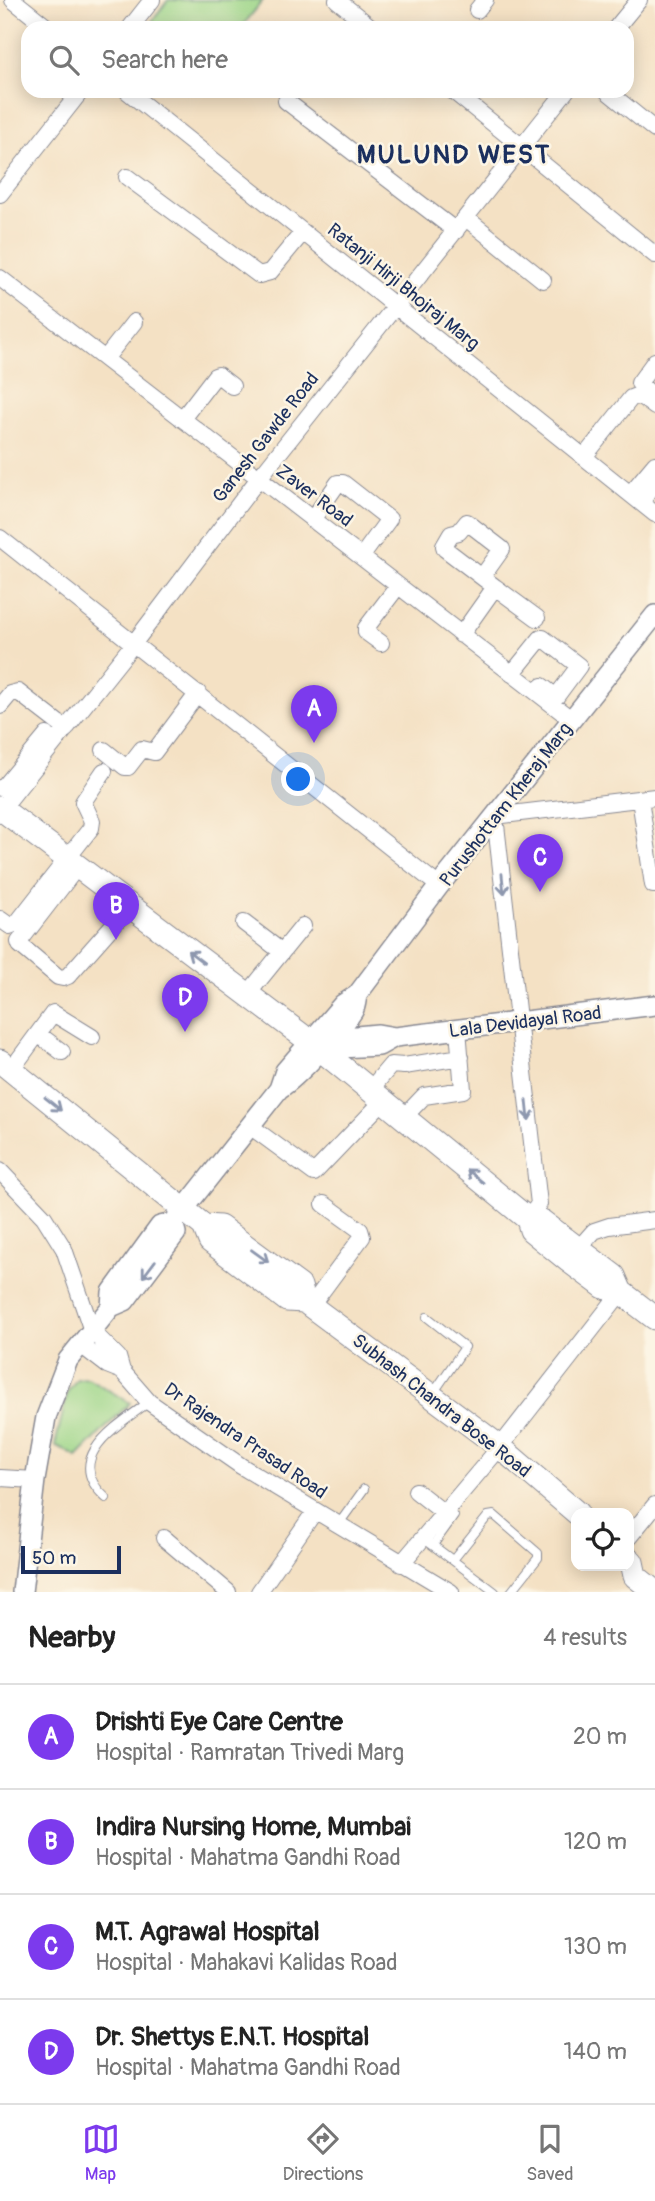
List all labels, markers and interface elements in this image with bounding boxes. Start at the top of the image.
search box [21,21,634,98]
icon: search [45,41,83,79]
text: Search here [101,44,228,76]
district label: MULUND WEST [357,139,551,171]
street label: Ratanji Hirji Bhojraj Marg [322,218,484,356]
street label: Ganesh Gawde Road [207,368,324,508]
street label: Zaver Road [271,459,358,532]
pin: A [291,685,337,743]
street label: Purushottam Kheraj Marg [434,718,577,892]
your location [281,762,315,796]
pin: C [517,834,563,892]
one-way arrow [496,872,509,895]
pin: B [93,882,139,940]
one-way arrow [187,950,206,964]
pin: D [162,974,208,1032]
street label: Lala Devidayal Road [448,1001,603,1043]
one-way arrow [44,1096,62,1112]
one-way arrow [522,1098,535,1121]
one-way arrow [466,1169,485,1184]
one-way arrow [250,1249,269,1264]
one-way arrow [142,1259,156,1278]
street label: Subhash Chandra Bose Road [347,1329,536,1483]
street label: Dr Rajendra Prasad Road [159,1377,332,1504]
map controls [571,1508,634,1571]
button: locate [571,1508,634,1571]
scale bar [21,1543,121,1575]
text: 50 m [32,1546,76,1570]
text: Nearby [28,1619,115,1656]
text: 4 results [543,1623,627,1652]
text: Drishti Eye Care Centre [95,1706,343,1738]
text: A [44,1722,58,1751]
text: 20 m [573,1722,627,1751]
text: Hospital · Ramratan Trivedi Marg [95,1738,404,1767]
text: Indira Nursing Home, Mumbai [95,1811,411,1843]
text: B [44,1827,58,1856]
text: 120 m [564,1827,627,1856]
text: Hospital · Mahatma Gandhi Road [95,1843,401,1872]
text: M.T. Agrawal Hospital [95,1916,320,1948]
text: C [44,1932,58,1961]
text: 130 m [564,1932,627,1961]
text: Hospital · Mahakavi Kalidas Road [95,1948,397,1977]
text: Dr. Shettys E.N.T. Hospital [95,2021,370,2053]
text: D [44,2037,58,2066]
text: 140 m [564,2037,627,2066]
text: Hospital · Mahatma Gandhi Road [95,2053,401,2082]
tab: Map [82,2120,120,2186]
tab: Directions [283,2120,363,2186]
tab: Saved [526,2120,573,2186]

